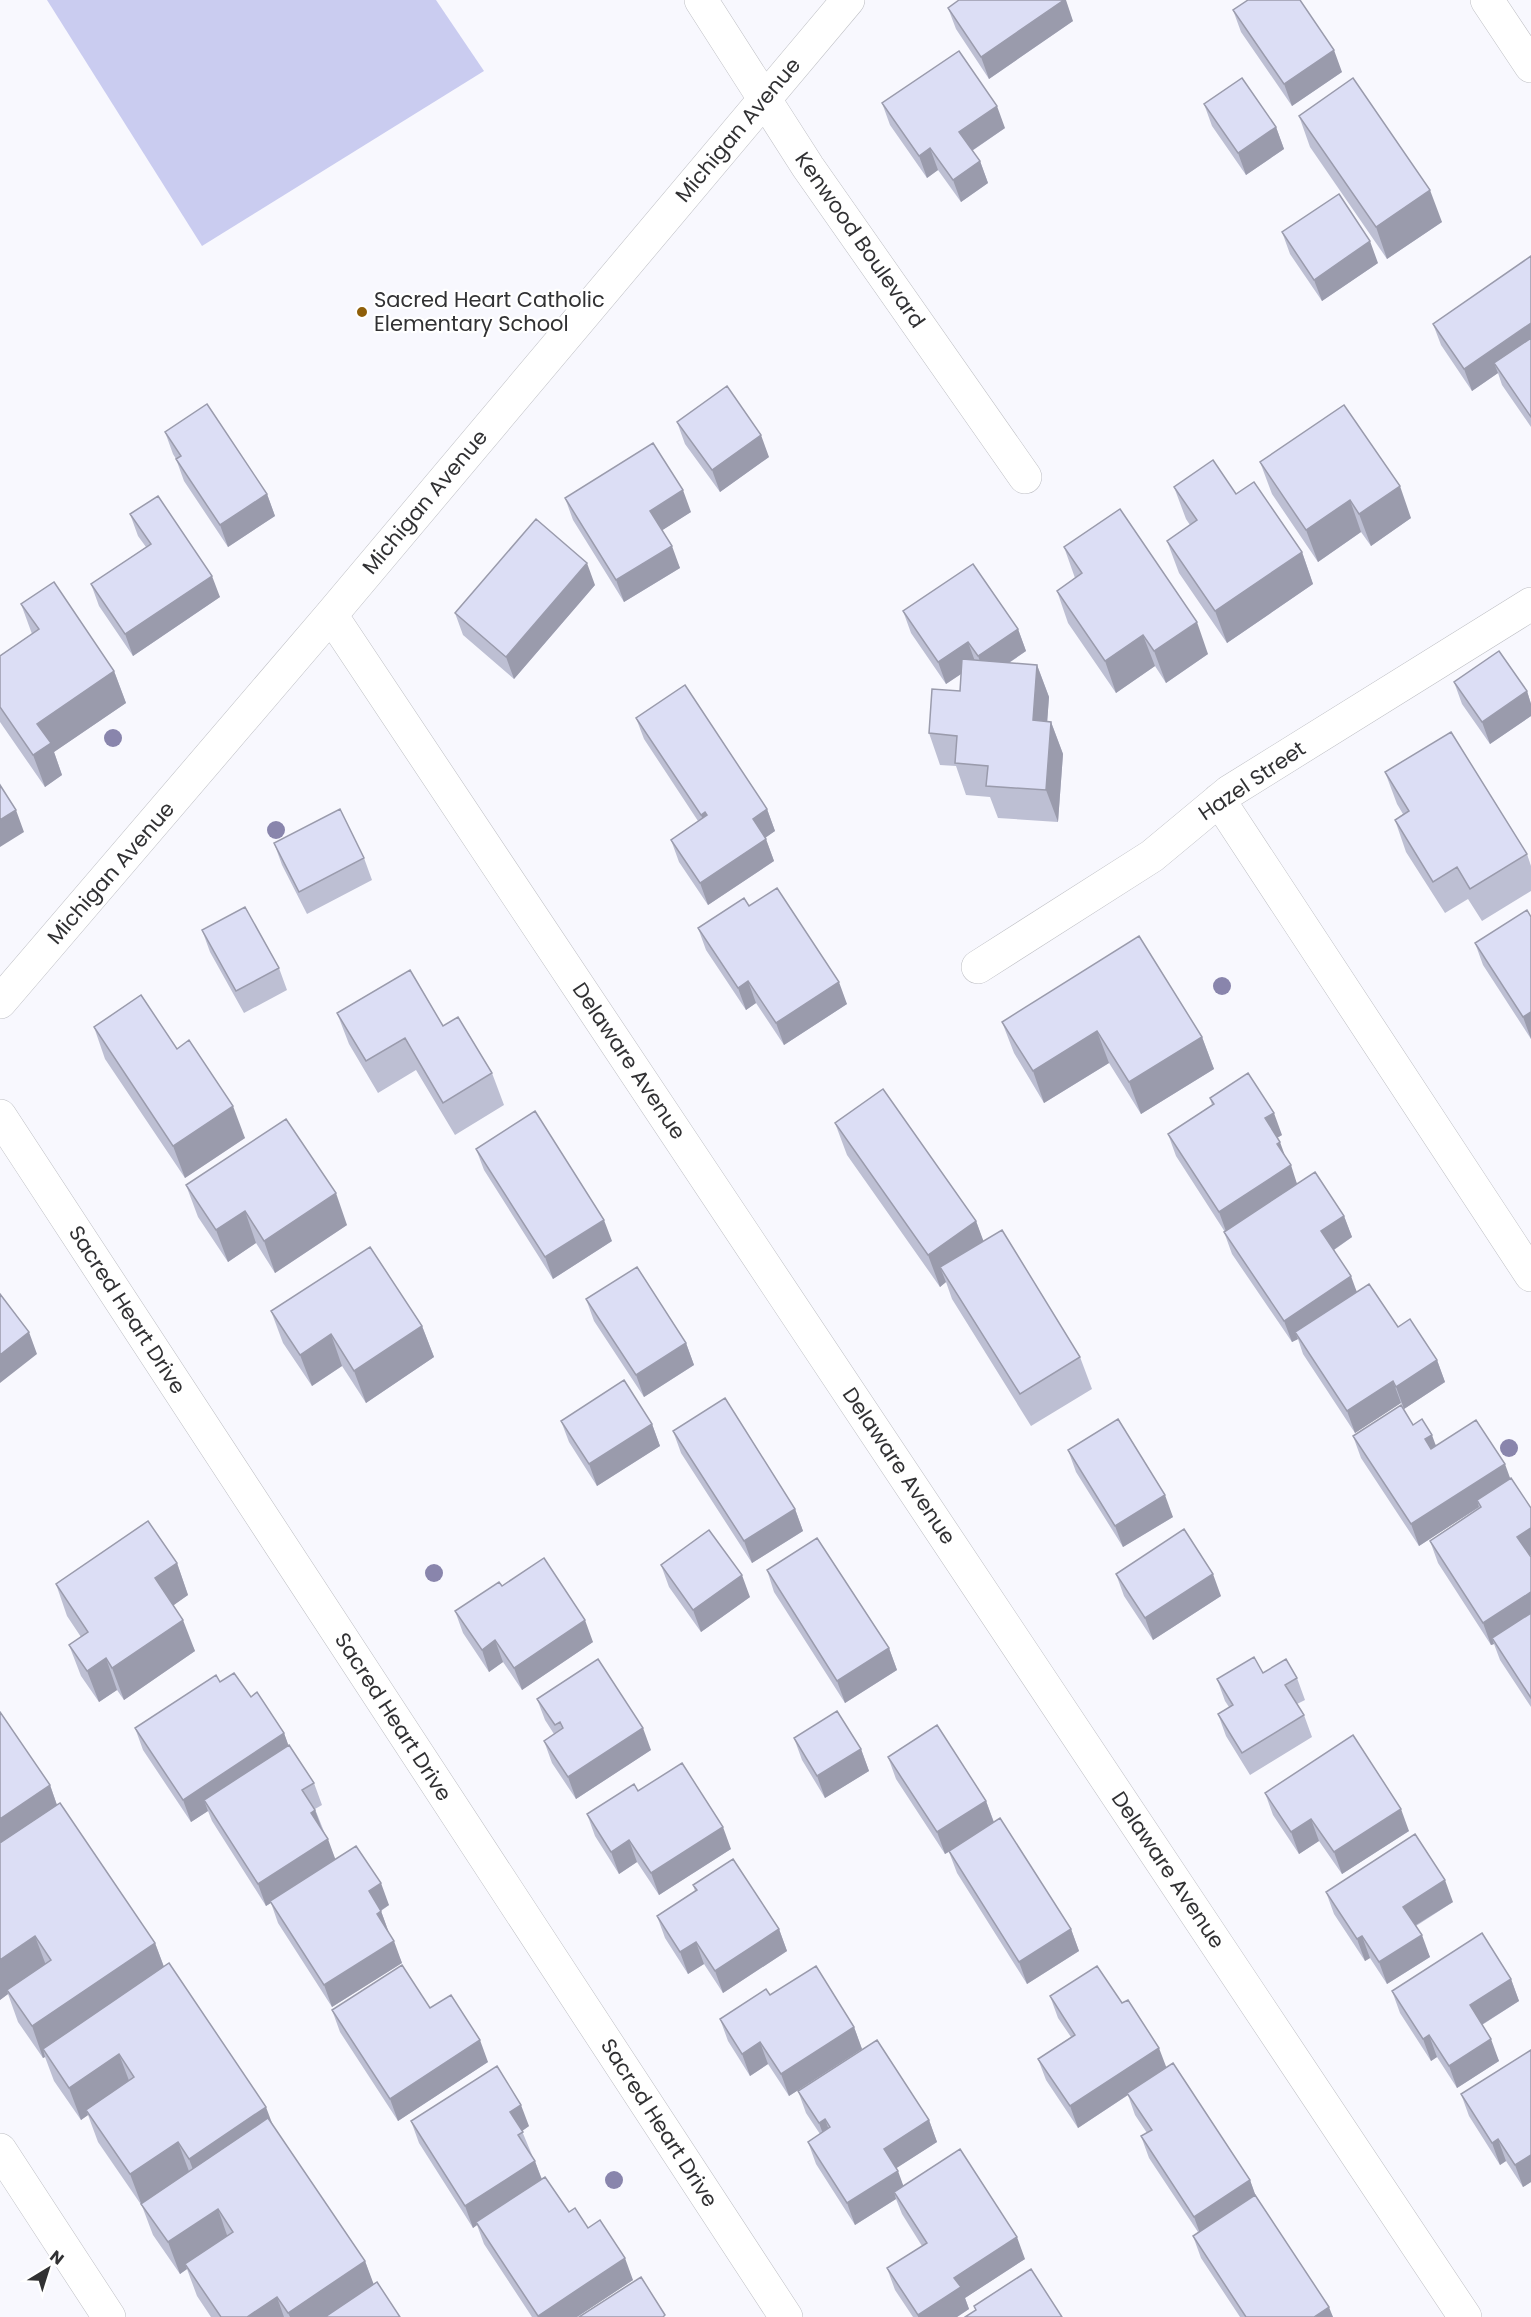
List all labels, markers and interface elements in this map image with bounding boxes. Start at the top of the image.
street label: Michigan Avenue [668,51,807,208]
street label: Kenwood Boulevard [789,146,932,334]
place label: Sacred Heart Catholic Elementary School [374,285,605,338]
marker: Sacred Heart Catholic Elementary School [355,305,369,319]
street label: Michigan Avenue [355,423,494,580]
street label: Hazel Street [1192,734,1311,827]
street label: Michigan Avenue [40,795,181,950]
street label: Delaware Avenue [566,976,693,1145]
street label: Sacred Heart Drive [62,1220,193,1400]
street label: Delaware Avenue [836,1381,963,1550]
street label: Sacred Heart Drive [328,1627,459,1807]
street label: Delaware Avenue [1105,1785,1232,1954]
street label: Sacred Heart Drive [594,2033,725,2213]
north arrow [18,2239,78,2299]
text: N [45,2245,69,2270]

